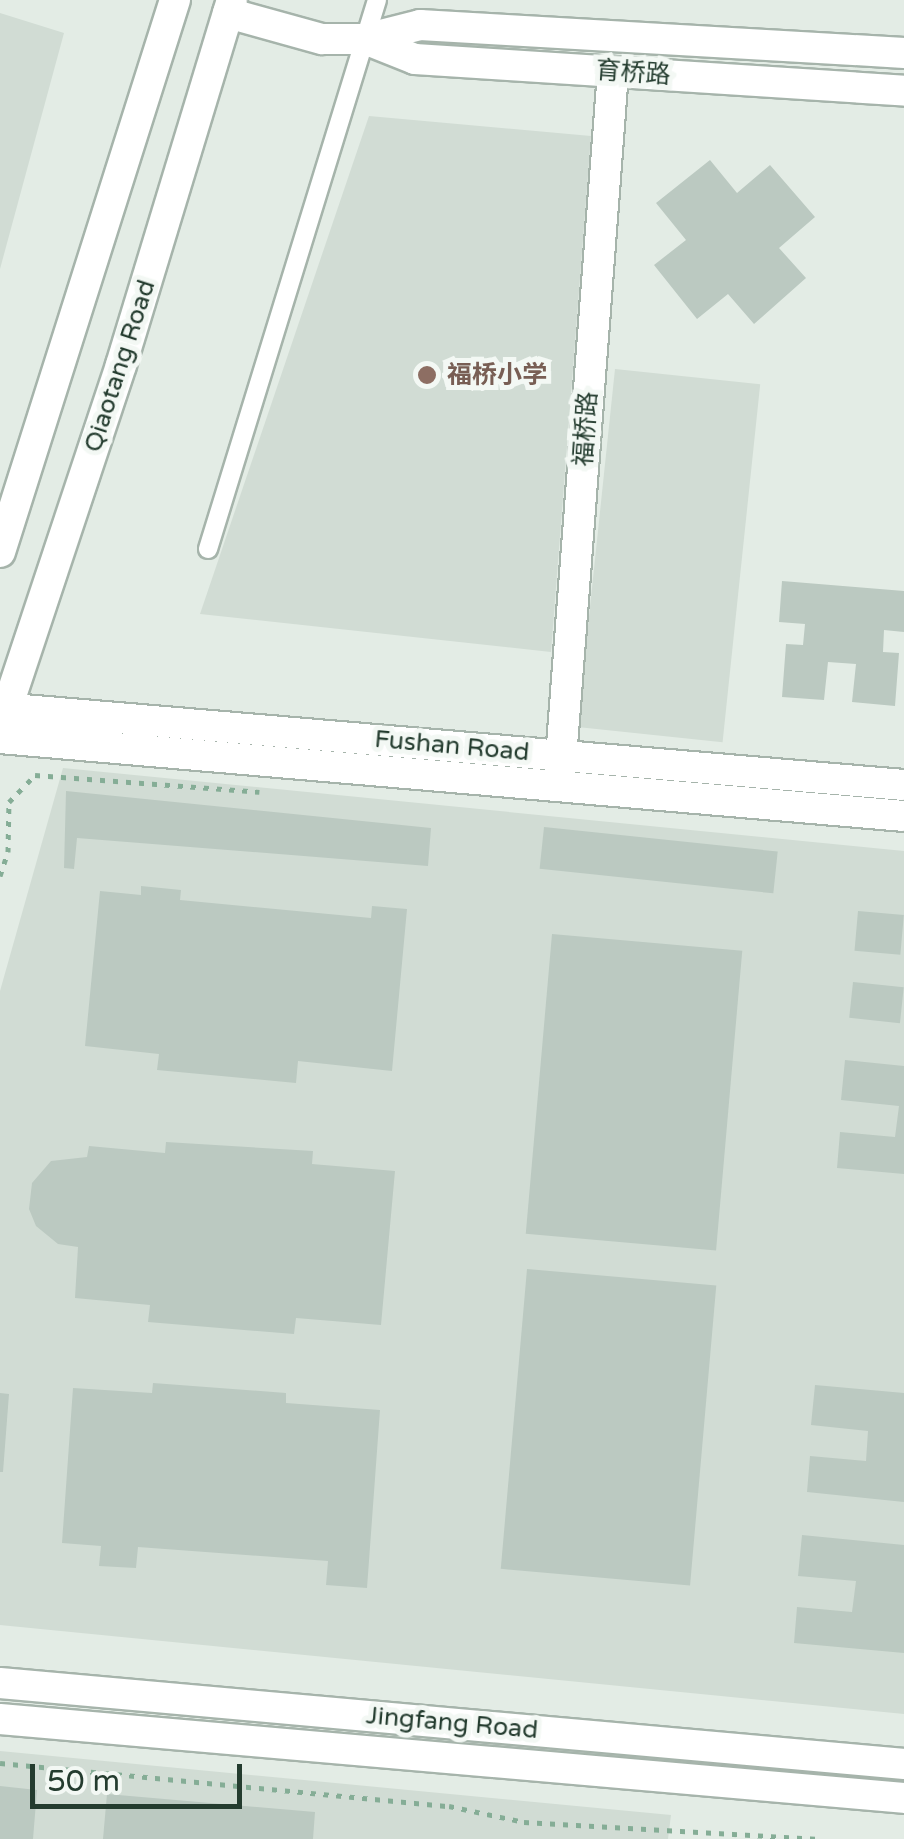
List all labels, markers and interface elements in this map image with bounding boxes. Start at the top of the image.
street label: 育桥路 [595,55,671,91]
street label: Qiaotang Road [78,276,162,456]
place label: 福桥小学 [447,360,547,390]
marker: 福桥小学 [416,364,438,386]
street label: 福桥路 [568,391,604,467]
street label: Fushan Road [373,724,531,768]
street label: Jingfang Road [365,1701,539,1745]
scale bar [35,1744,248,1806]
text: 50 m [47,1763,120,1800]

